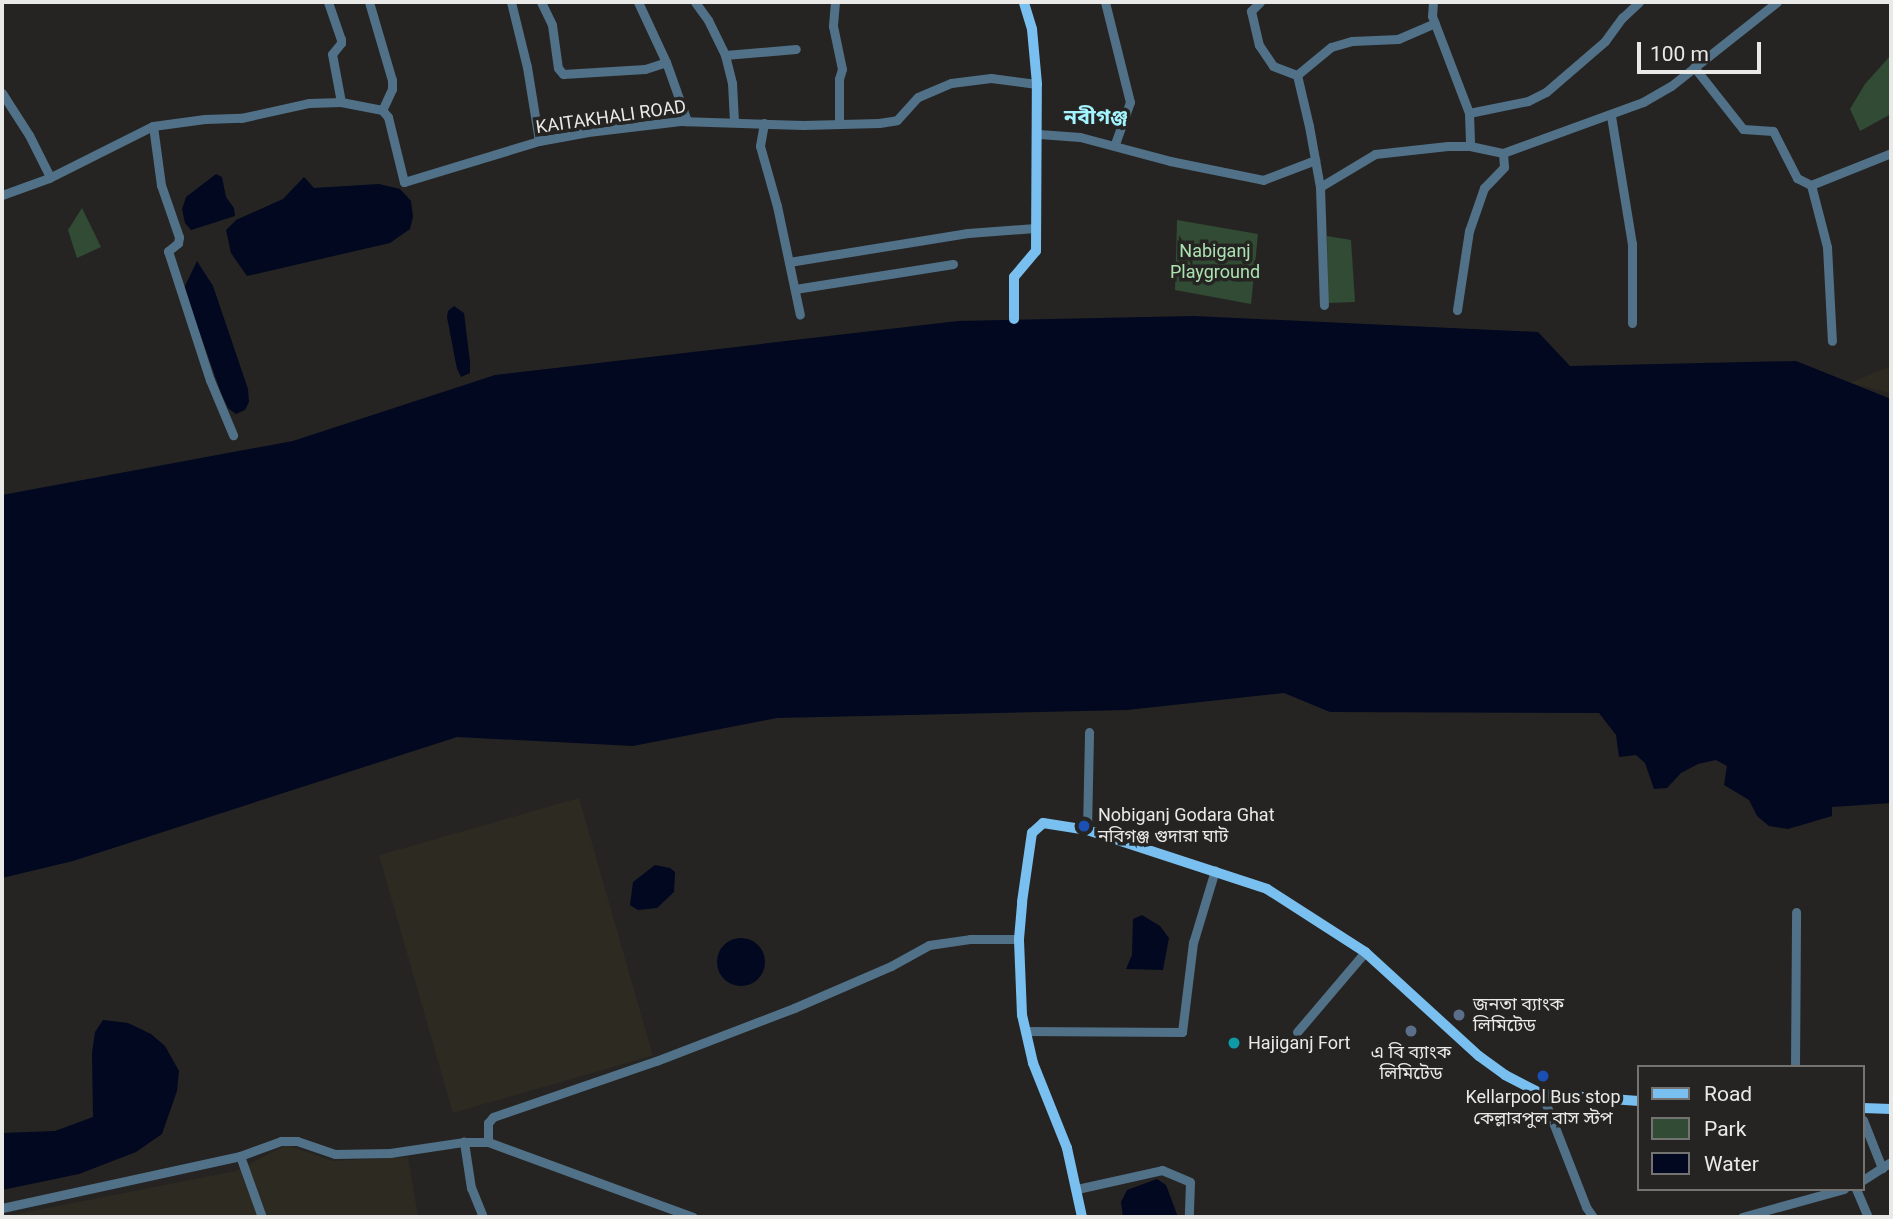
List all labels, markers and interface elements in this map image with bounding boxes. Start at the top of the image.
scale bar [1641,28,1765,72]
text: 100 m [1650,42,1709,66]
street label: KAITAKHALI ROAD [535,96,687,138]
district label: নবীগঞ্জ [1064,104,1128,130]
park label: Nabiganj Playground [1170,241,1260,284]
place label: Nobiganj Godara Ghat নবিগঞ্জ গুদারা ঘাট [1098,805,1275,848]
marker: Nobiganj Godara Ghat নবিগঞ্জ গুদারা ঘাট [1076,818,1092,834]
place label: জনতা ব্যাংক লিমিটেড [1473,994,1564,1036]
marker: জনতা ব্যাংক লিমিটেড [1451,1007,1467,1023]
marker: এ বি ব্যাংক লিমিটেড [1403,1023,1419,1039]
place label: Hajiganj Fort [1248,1032,1350,1054]
marker: Hajiganj Fort [1226,1035,1242,1051]
place label: এ বি ব্যাংক লিমিটেড [1371,1042,1451,1084]
legend [1638,1065,1865,1191]
marker: Kellarpool Bus stop কেল্লারপুল বাস স্টপ [1535,1068,1551,1084]
text: Road [1704,1082,1752,1106]
place label: Kellarpool Bus stop কেল্লারপুল বাস স্টপ [1465,1087,1621,1130]
text: Park [1704,1117,1746,1141]
text: Water [1704,1152,1759,1176]

